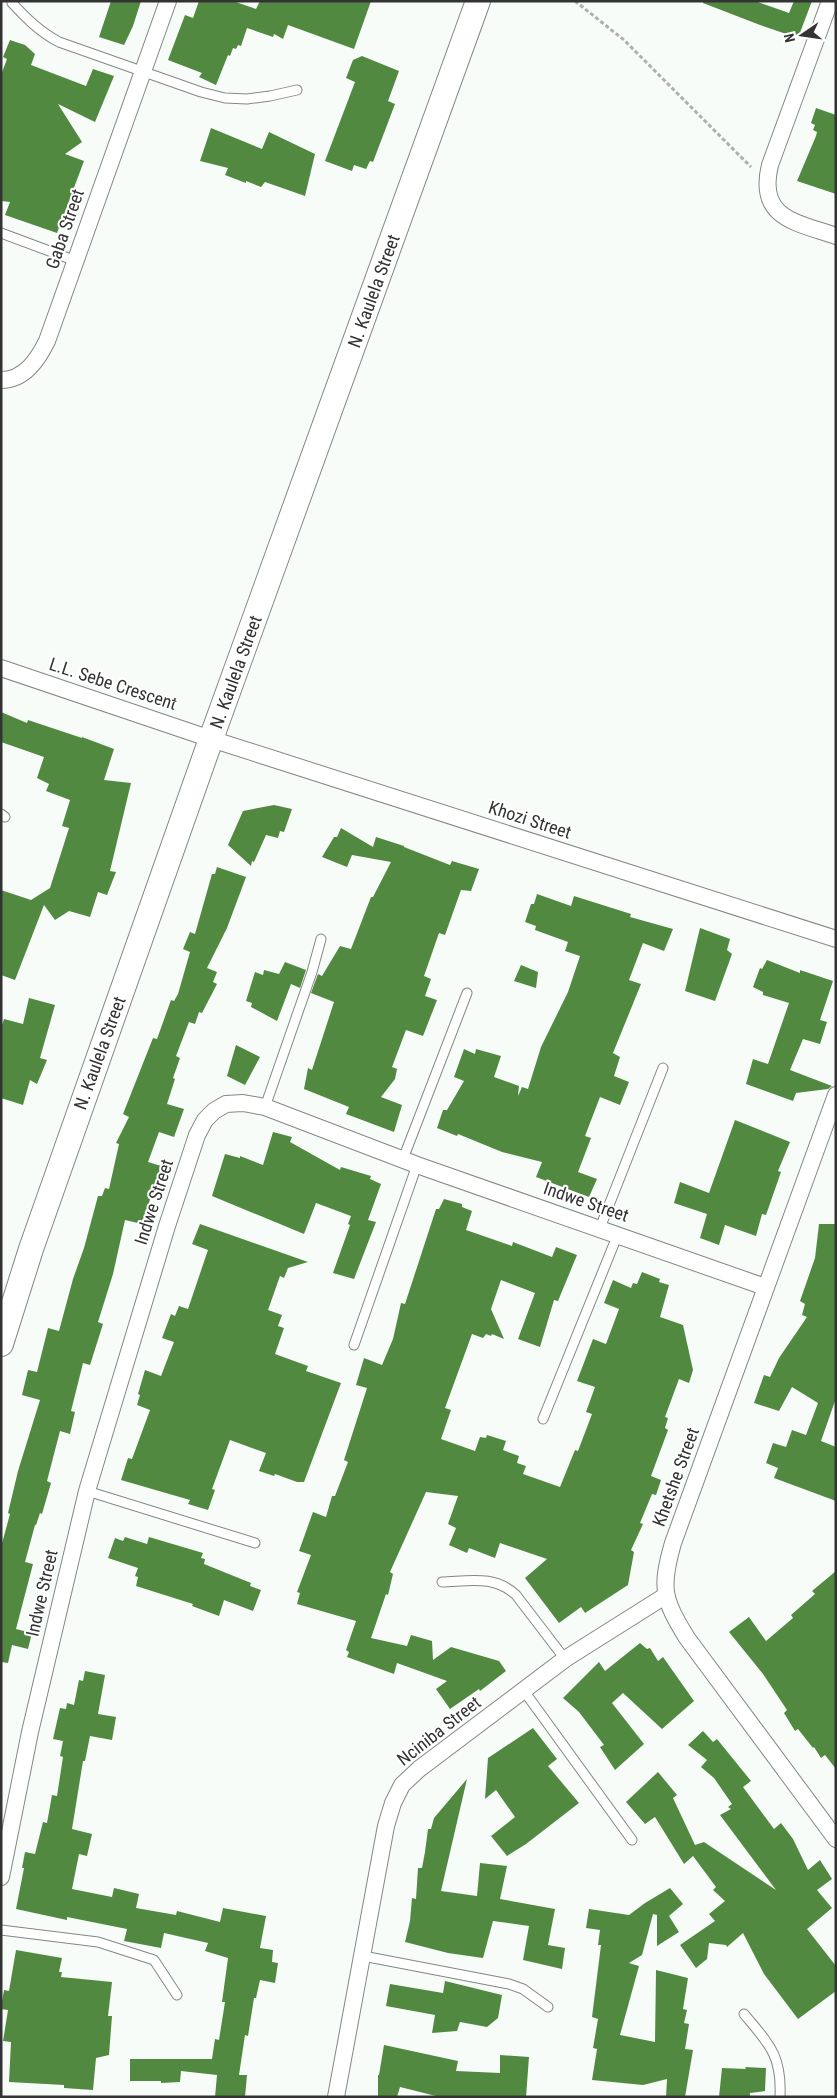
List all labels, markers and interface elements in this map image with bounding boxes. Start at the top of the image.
north arrow [777,10,827,60]
text: N [781,32,798,44]
street label: Gaba Street [41,186,88,272]
street label: N. Kaulela Street [343,231,404,350]
street label: N. Kaulela Street [205,612,266,731]
street label: L.L. Sebe Crescent [47,653,180,714]
street label: Khozi Street [486,796,574,843]
street label: N. Kaulela Street [69,993,130,1112]
street label: Indwe Street [130,1156,177,1247]
street label: Indwe Street [541,1177,631,1226]
street label: Khetshe Street [648,1424,703,1529]
street label: Indwe Street [21,1547,62,1638]
street label: Nciniba Street [393,1691,485,1770]

